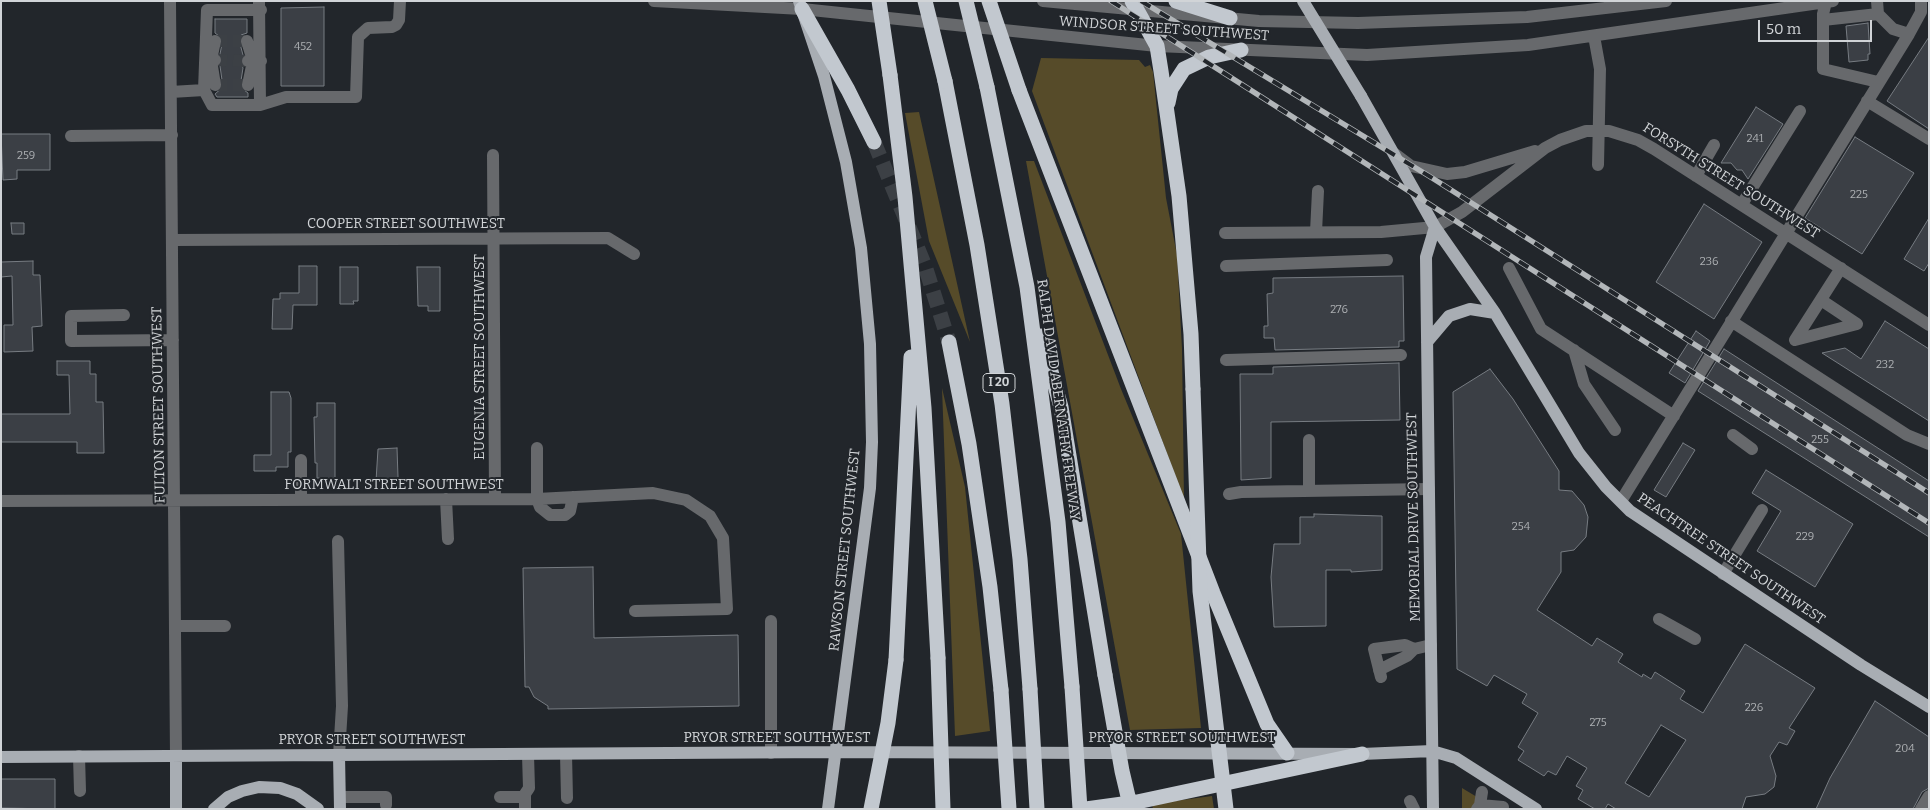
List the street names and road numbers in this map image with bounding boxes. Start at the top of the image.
street label: WINDSOR STREET SOUTHWEST [1059,13,1269,45]
street label: FORSYTH STREET SOUTHWEST [1640,120,1822,242]
street label: COOPER STREET SOUTHWEST [307,216,505,232]
street label: EUGENIA STREET SOUTHWEST [472,254,488,460]
street label: RALPH DAVID ABERNATHY FREEWAY [1033,278,1083,522]
street label: FULTON STREET SOUTHWEST [149,306,169,504]
road number: I 20 [983,373,1015,392]
street label: MEMORIAL DRIVE SOUTHWEST [1404,412,1424,622]
street label: RAWSON STREET SOUTHWEST [826,448,864,652]
street label: FORMWALT STREET SOUTHWEST [284,477,504,493]
street label: PEACHTREE STREET SOUTHWEST [1634,490,1828,628]
street label: PRYOR STREET SOUTHWEST [684,730,870,746]
street label: PRYOR STREET SOUTHWEST [1089,730,1275,746]
street label: PRYOR STREET SOUTHWEST [279,732,465,748]

